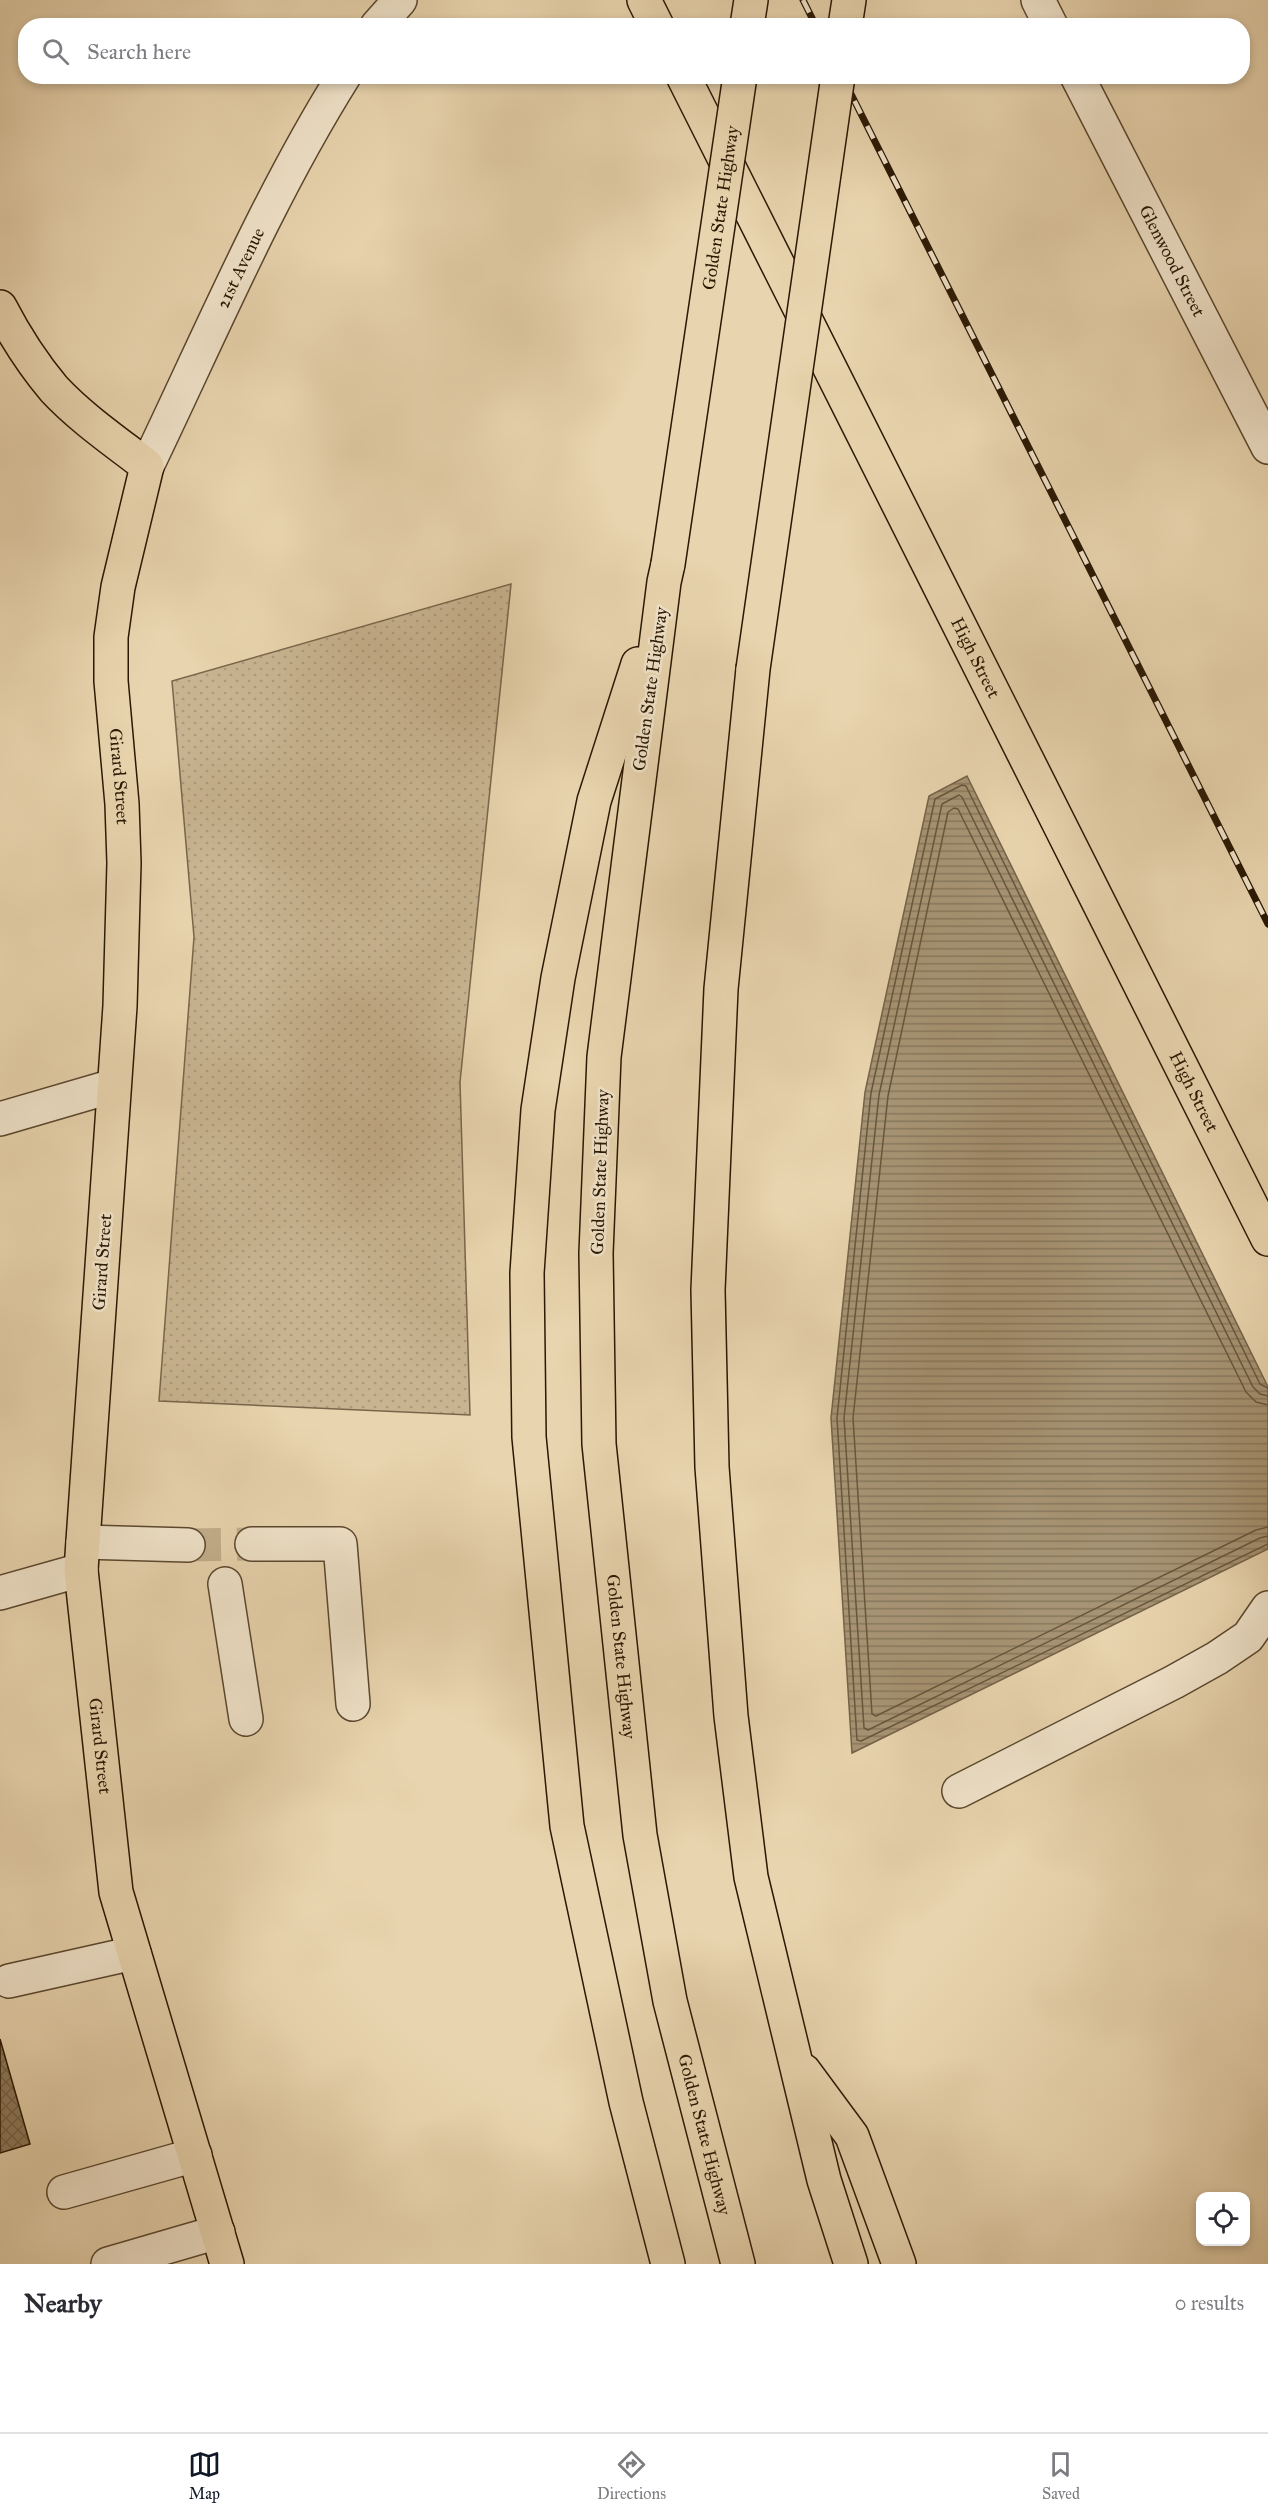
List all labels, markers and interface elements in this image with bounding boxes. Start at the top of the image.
search box [18,18,1250,84]
icon: search [39,35,72,68]
text: Search here [87,38,191,65]
street label: Golden State Highway [698,124,744,291]
street label: Glenwood Street [1134,201,1210,321]
street label: 21st Avenue [212,224,269,312]
street label: Golden State Highway [628,605,673,773]
street label: High Street [946,614,1005,702]
street label: Girard Street [104,727,134,826]
street label: High Street [1164,1048,1224,1136]
street label: Golden State Highway [586,1088,615,1255]
street label: Girard Street [88,1212,116,1311]
street label: Golden State Highway [602,1573,641,1741]
street label: Girard Street [84,1697,116,1796]
street label: Golden State Highway [673,2051,736,2218]
map controls [1196,2192,1250,2246]
button: locate [1196,2192,1250,2246]
text: Nearby [24,2287,102,2319]
text: 0 results [1175,2291,1244,2315]
tab: Map [188,2448,221,2503]
tab: Directions [597,2448,666,2503]
tab: Saved [1042,2448,1080,2503]

